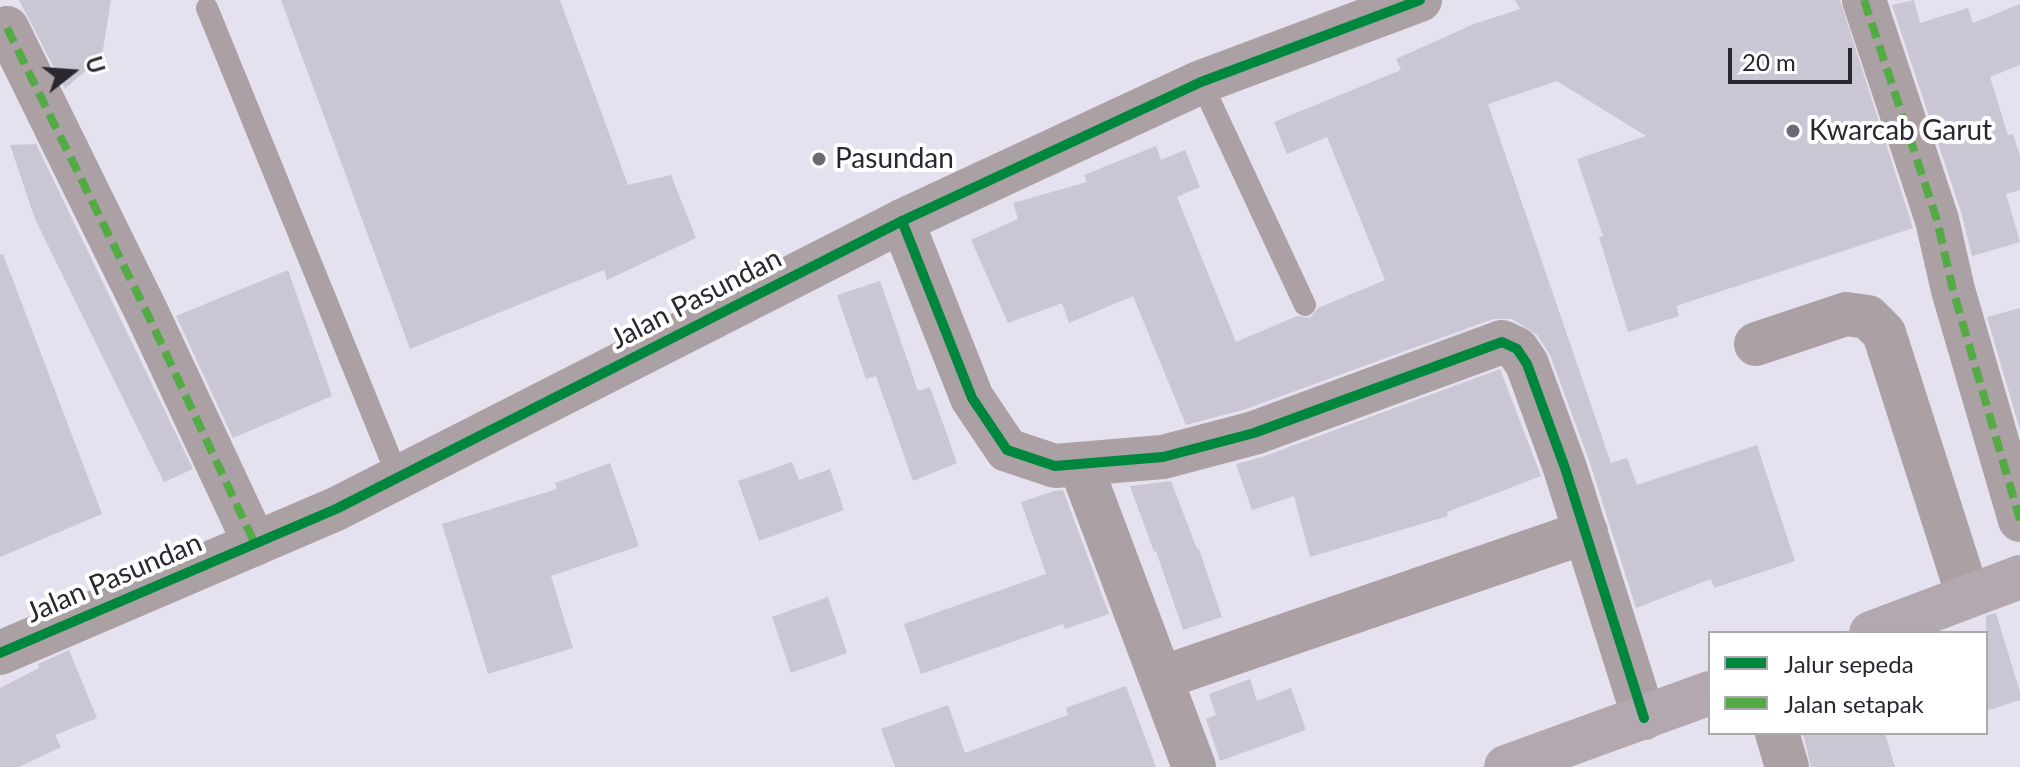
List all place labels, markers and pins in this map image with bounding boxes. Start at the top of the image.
place label: Kwarcab Garut [1809,114,1992,148]
marker: Kwarcab Garut [1784,122,1802,140]
place label: Pasundan [835,142,954,176]
marker: Pasundan [810,150,828,168]

